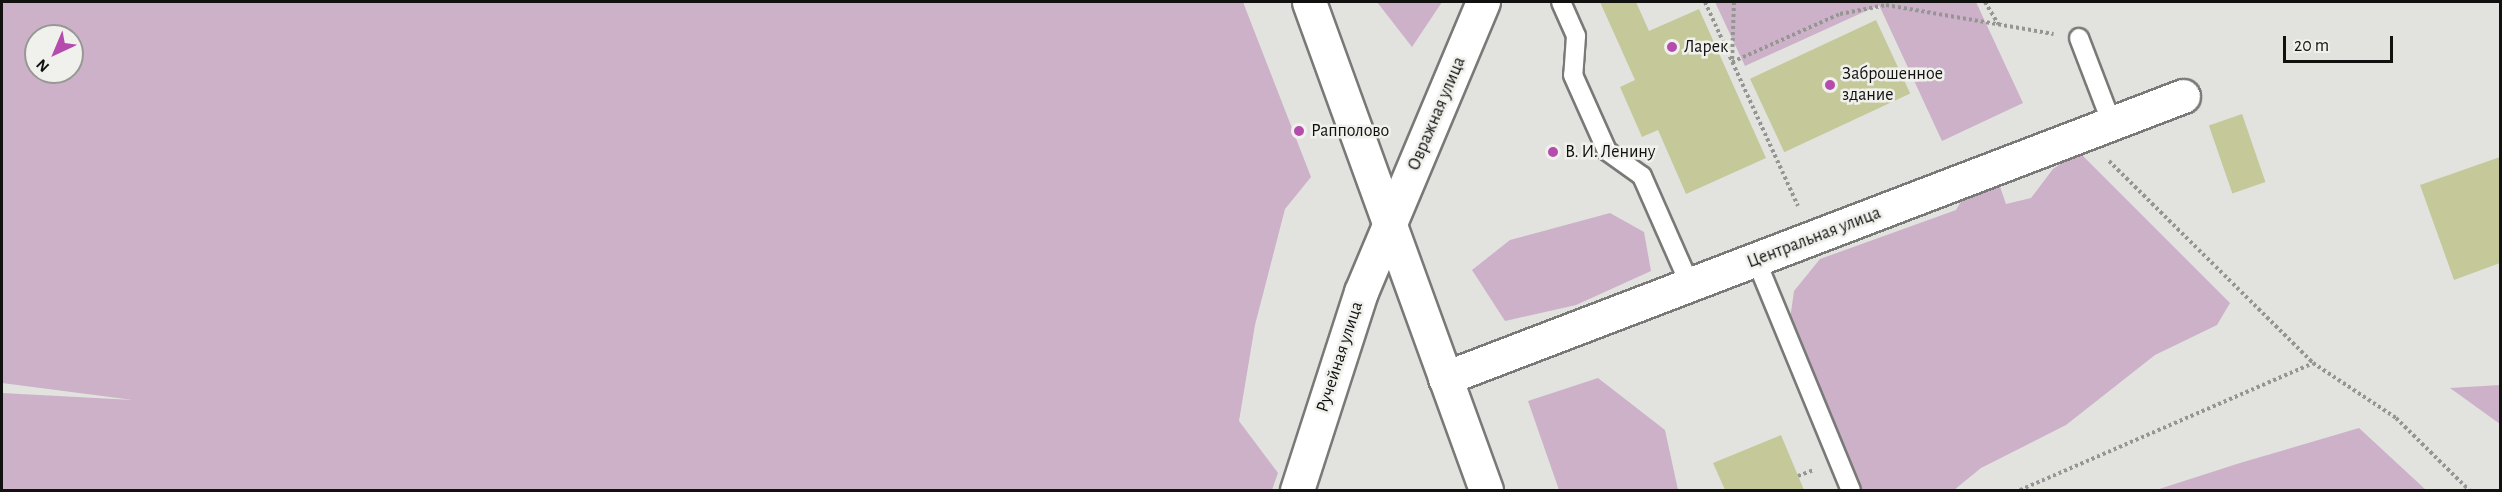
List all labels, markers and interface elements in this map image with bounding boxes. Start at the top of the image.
north arrow [24,24,84,84]
scale bar [2286,24,2396,62]
place label: Ларек [1684,36,1728,58]
text: 20 m [2294,37,2329,55]
marker: Ларек [1665,40,1679,54]
street label: Овражная улица [1403,54,1471,174]
text: N [33,56,52,75]
place label: Заброшенное здание [1842,64,1943,106]
marker: Заброшенное здание [1823,78,1837,92]
place label: Рапполово [1311,120,1389,142]
marker: Рапполово [1292,124,1306,138]
place label: В. И. Ленину [1565,141,1655,163]
marker: В. И. Ленину [1546,145,1560,159]
street label: Центральная улица [1744,203,1884,273]
street label: Ручейная улица [1312,299,1368,415]

